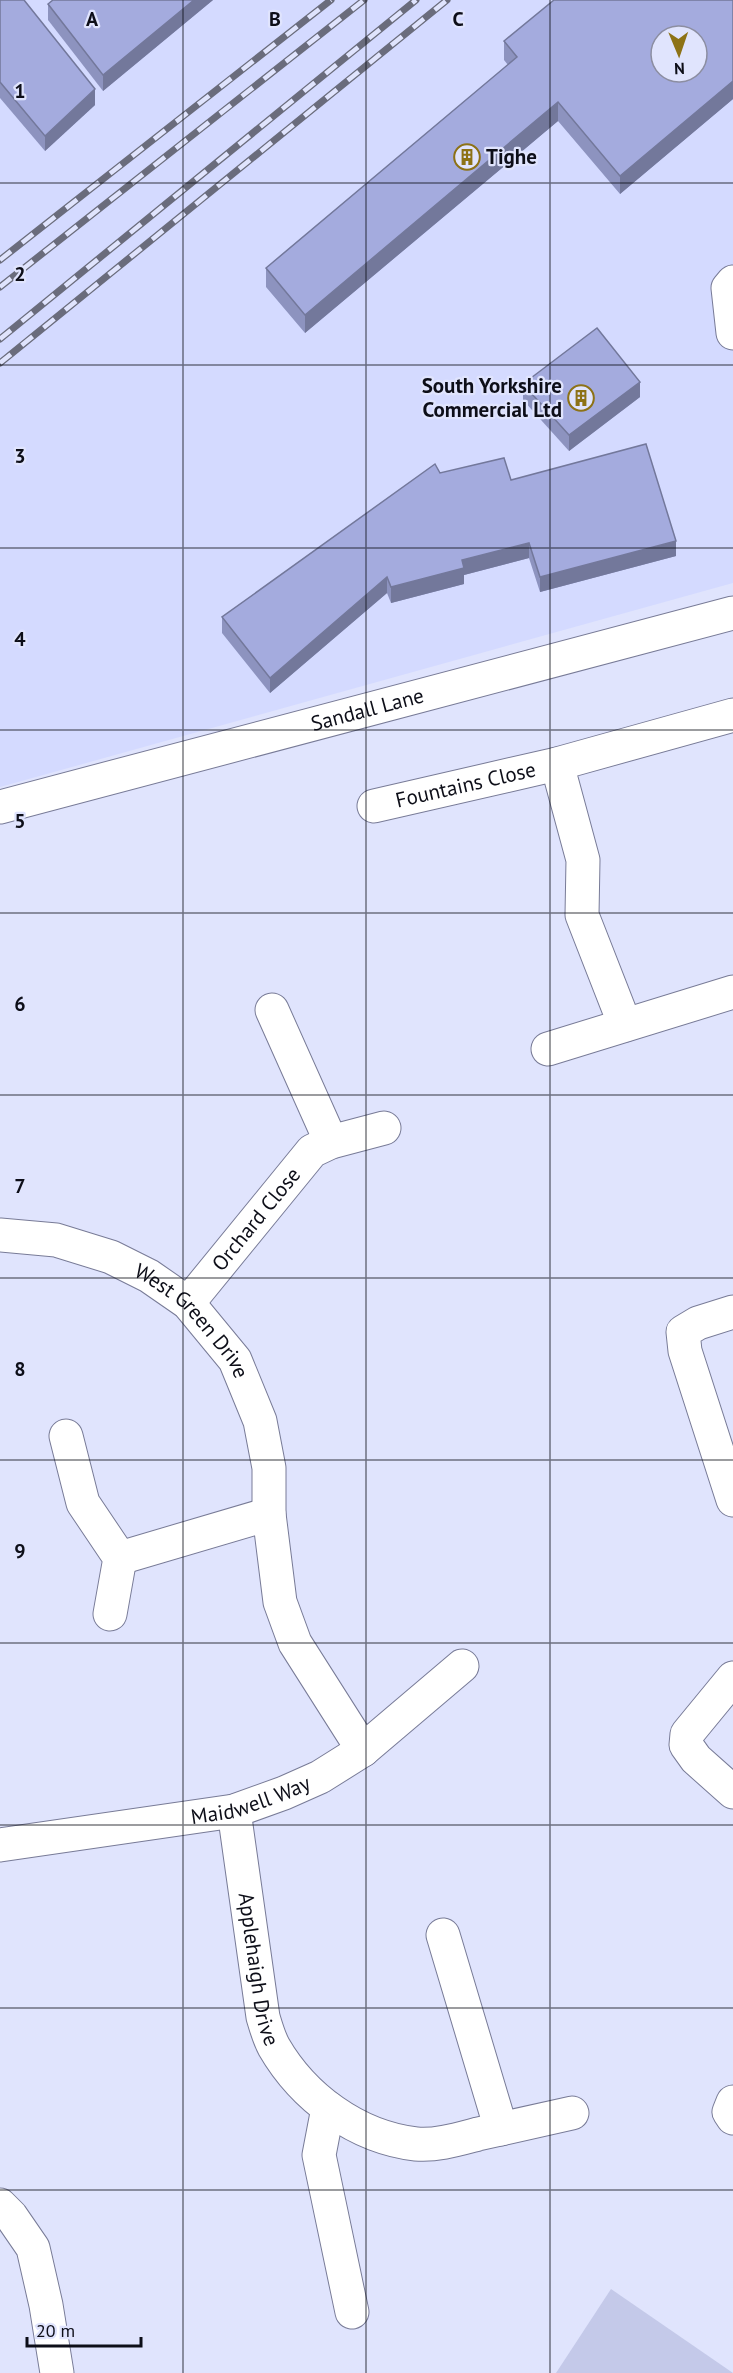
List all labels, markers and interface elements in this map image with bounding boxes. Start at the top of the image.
text: A [86,6,99,32]
text: B [269,6,281,32]
text: C [452,6,464,32]
north arrow [649,24,709,84]
text: N [674,59,685,79]
text: 1 [14,78,26,104]
building icon: Tighe [452,142,482,172]
place label: Tighe [486,143,537,170]
text: 2 [14,261,26,287]
place label: South Yorkshire Commercial Ltd [422,372,562,423]
building icon: South Yorkshire Commercial Ltd [566,383,596,413]
text: 3 [14,443,26,469]
text: 4 [14,626,26,652]
street label: Sandall Lane [308,681,427,737]
street label: Fountains Close [393,755,538,814]
text: 5 [14,808,26,834]
text: 6 [14,991,26,1017]
street label: Orchard Close [206,1162,306,1276]
text: 7 [14,1173,26,1199]
street label: West Green Drive [130,1257,255,1382]
text: 8 [14,1356,26,1382]
text: 9 [14,1538,26,1564]
street label: Maidwell Way [189,1769,315,1830]
street label: Applehaigh Drive [233,1891,286,2050]
scale bar [27,2310,141,2348]
text: 20 m [36,2319,75,2342]

